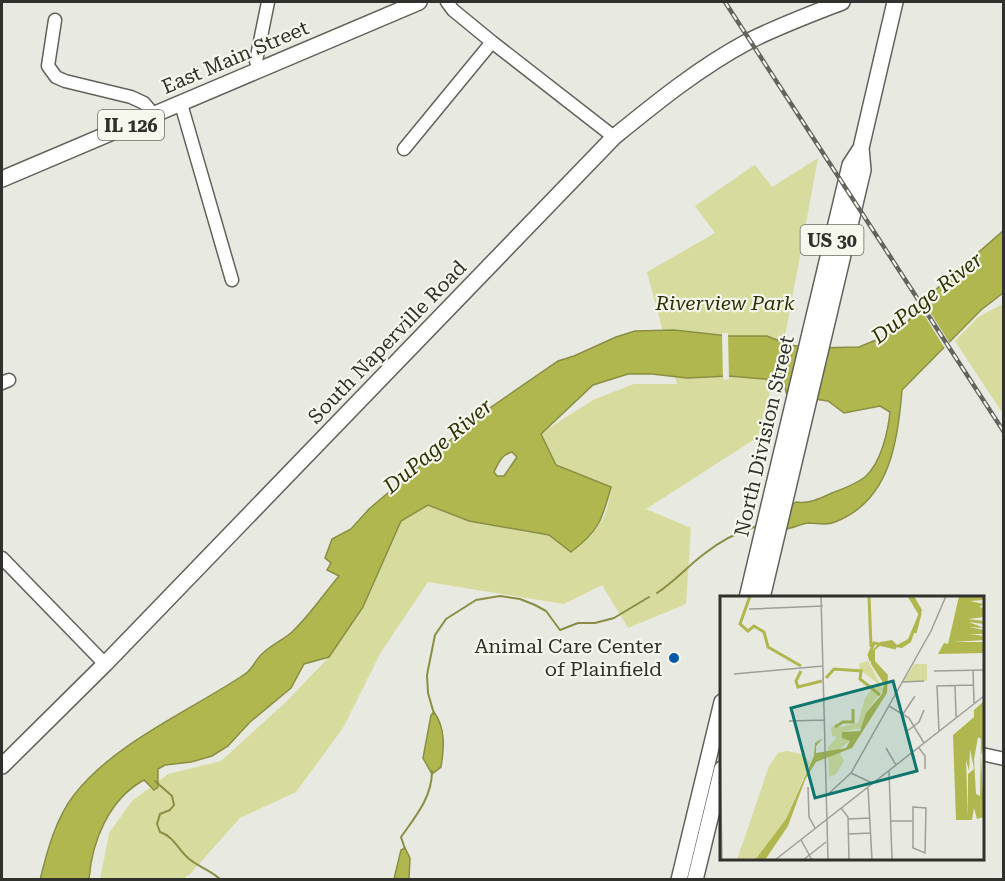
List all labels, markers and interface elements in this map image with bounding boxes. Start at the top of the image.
street label: East Main Street [158,15,313,99]
road number: IL 126 [98,110,164,140]
road number: US 30 [800,225,864,255]
water label: DuPage River [866,247,987,349]
street label: South Naperville Road [303,255,471,429]
park label: Riverview Park [654,291,795,315]
street label: North Division Street [729,333,799,539]
water label: DuPage River [378,394,497,499]
inset map [720,596,984,860]
place label: Animal Care Center of Plainfield [474,634,662,681]
marker: Animal Care Center of Plainfield [667,651,681,665]

